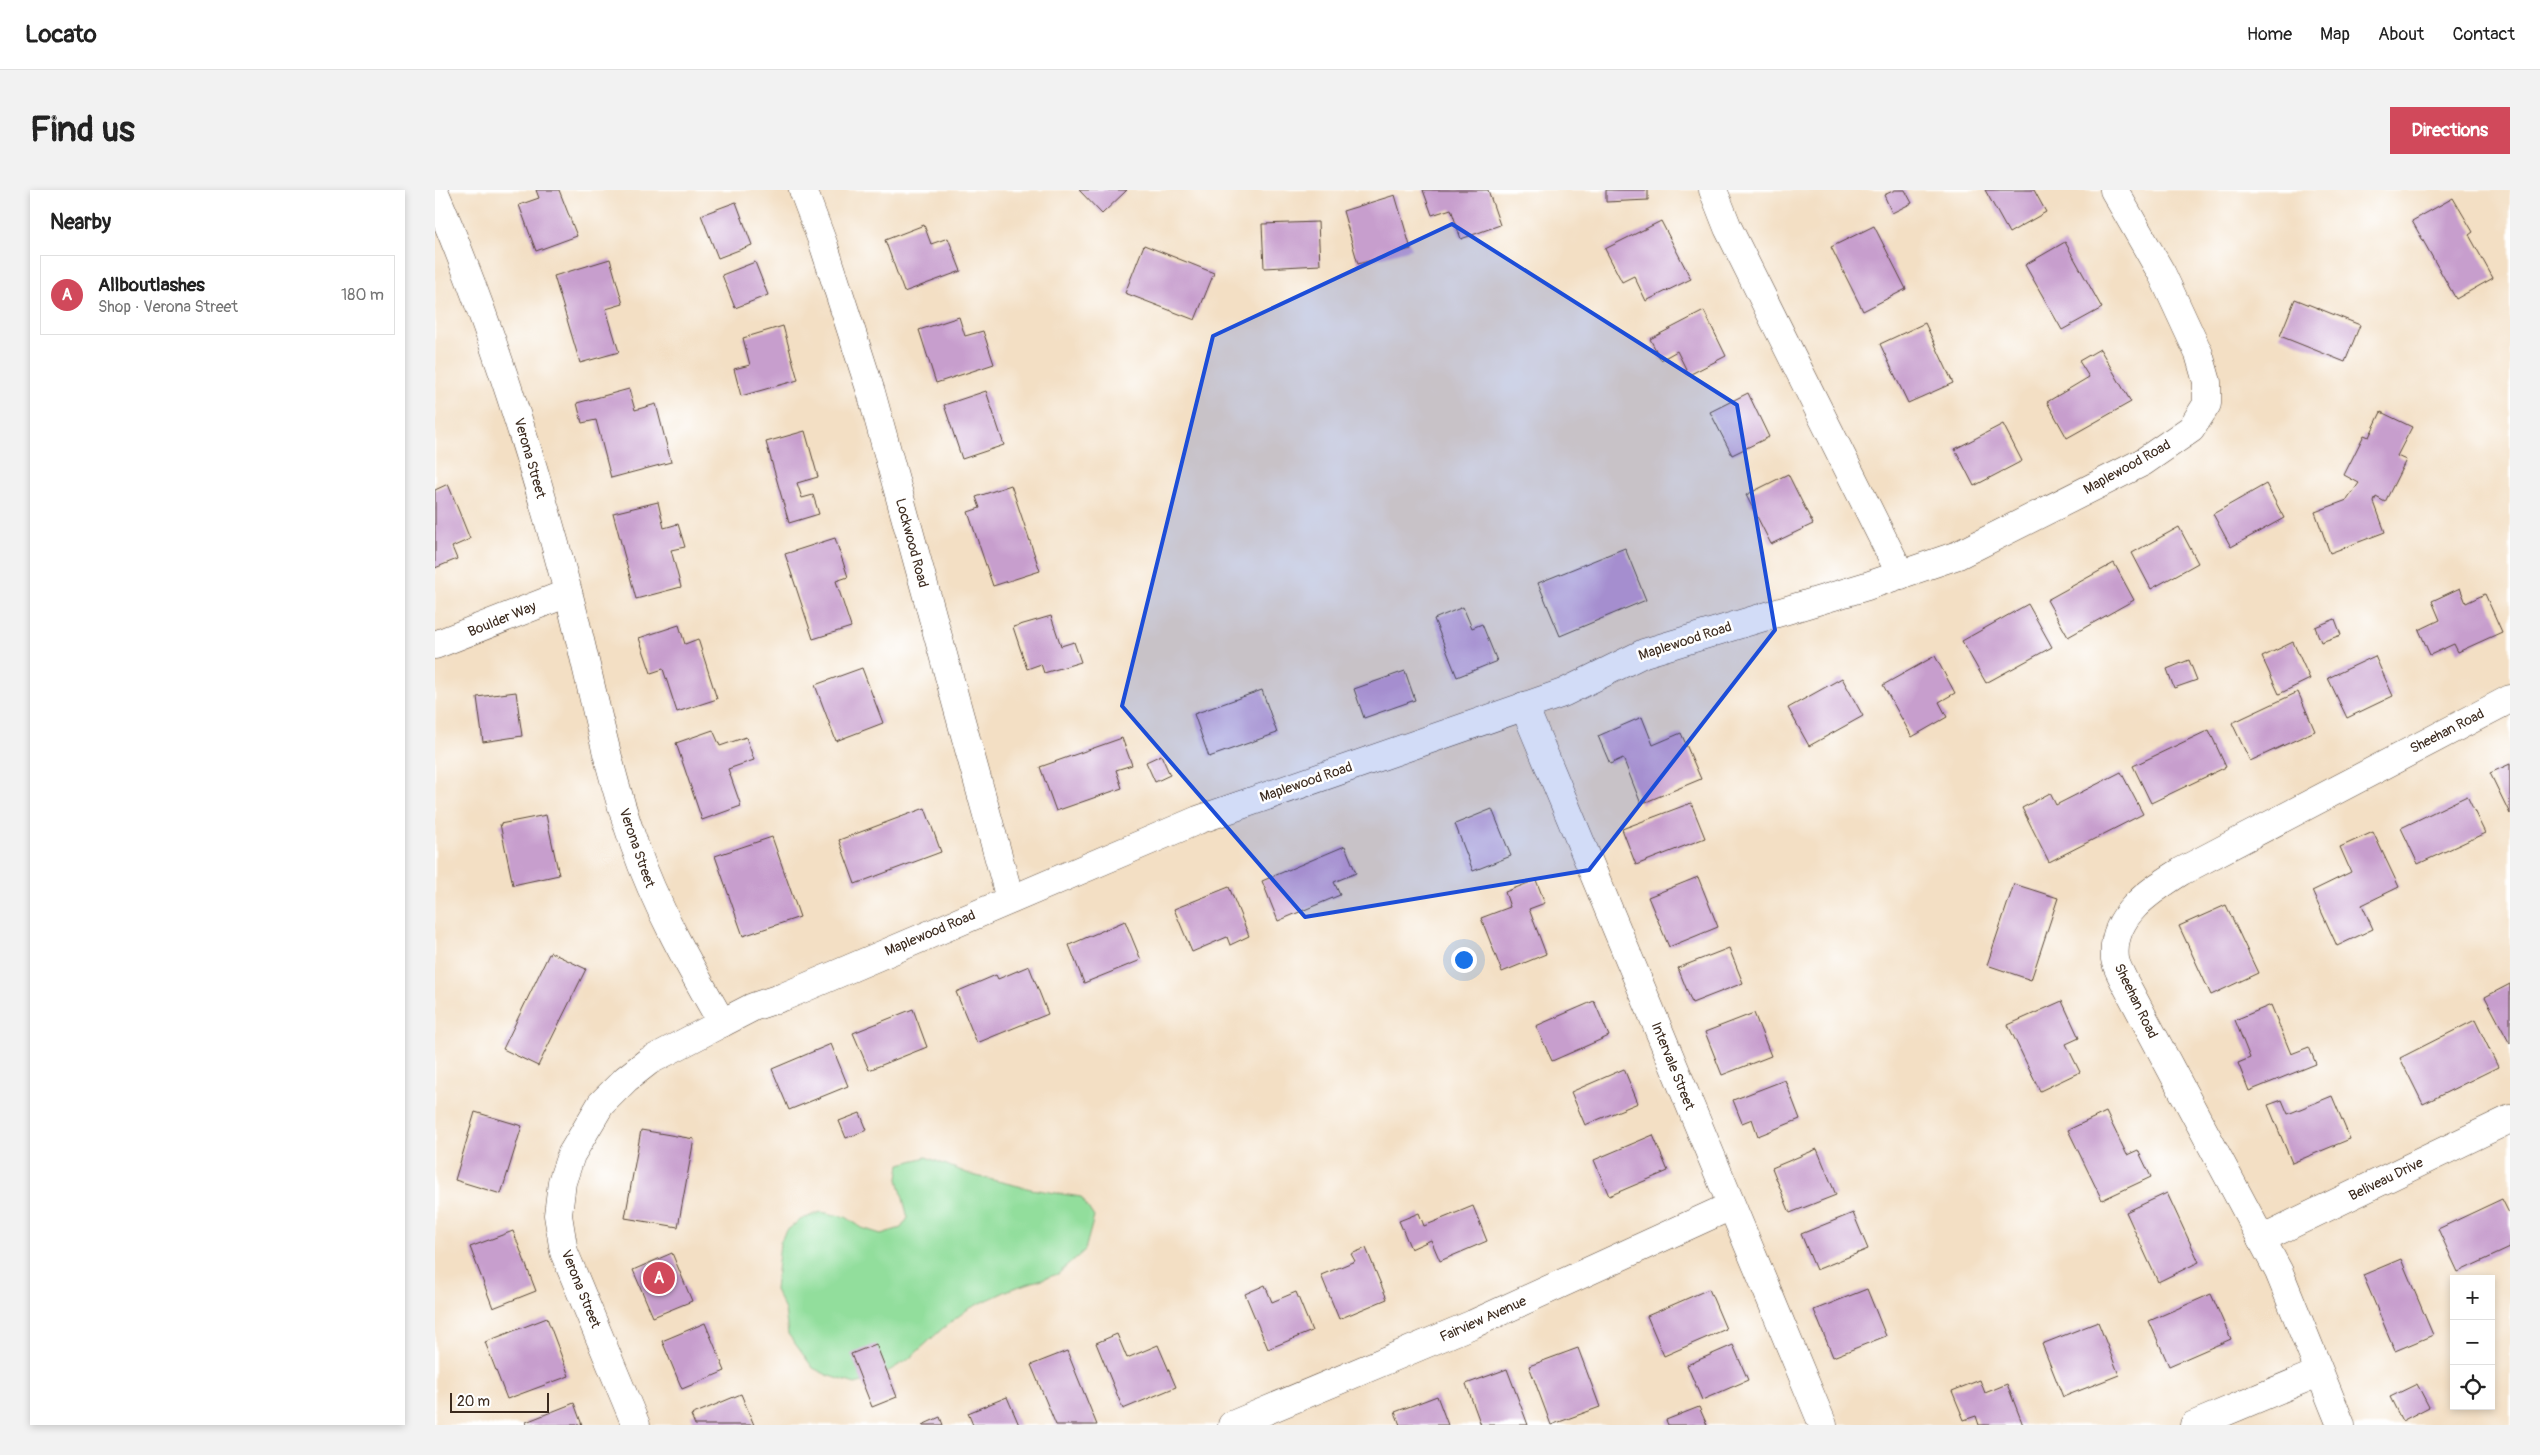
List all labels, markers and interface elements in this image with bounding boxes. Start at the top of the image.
text: Locato [25,20,97,49]
text: Home [2247,23,2292,46]
text: Map [2320,23,2350,46]
text: About [2378,23,2424,46]
text: Contact [2452,23,2515,46]
button: Directions [2390,107,2510,154]
text: Find us [30,108,135,152]
text: Nearby [50,209,111,236]
text: Allboutlashes [98,273,205,297]
text: A [62,285,72,305]
text: 180 m [341,285,384,305]
text: Shop · Verona Street [98,297,238,317]
street label: Verona Street [510,416,550,500]
street label: Maplewood Road [2081,436,2174,498]
street label: Lockwood Road [892,496,932,590]
street label: Boulder Way [465,598,539,640]
street label: Maplewood Road [1636,618,1734,664]
street label: Sheehan Road [2407,705,2487,757]
street label: Maplewood Road [1257,758,1355,806]
street label: Verona Street [615,806,659,890]
street label: Maplewood Road [882,906,978,960]
your location [1451,947,1477,973]
street label: Sheehan Road [2111,961,2161,1041]
street label: Intervale Street [1648,1020,1698,1113]
street label: Beliveau Drive [2346,1154,2426,1204]
street label: Verona Street [558,1247,605,1331]
pin: A [643,1259,675,1297]
map controls [2450,1275,2495,1410]
button: + [2450,1275,2495,1320]
street label: Fairview Avenue [1437,1292,1529,1346]
button: − [2450,1320,2495,1365]
button: locate [2450,1365,2495,1410]
scale bar [450,1390,549,1413]
text: 20 m [457,1393,490,1410]

